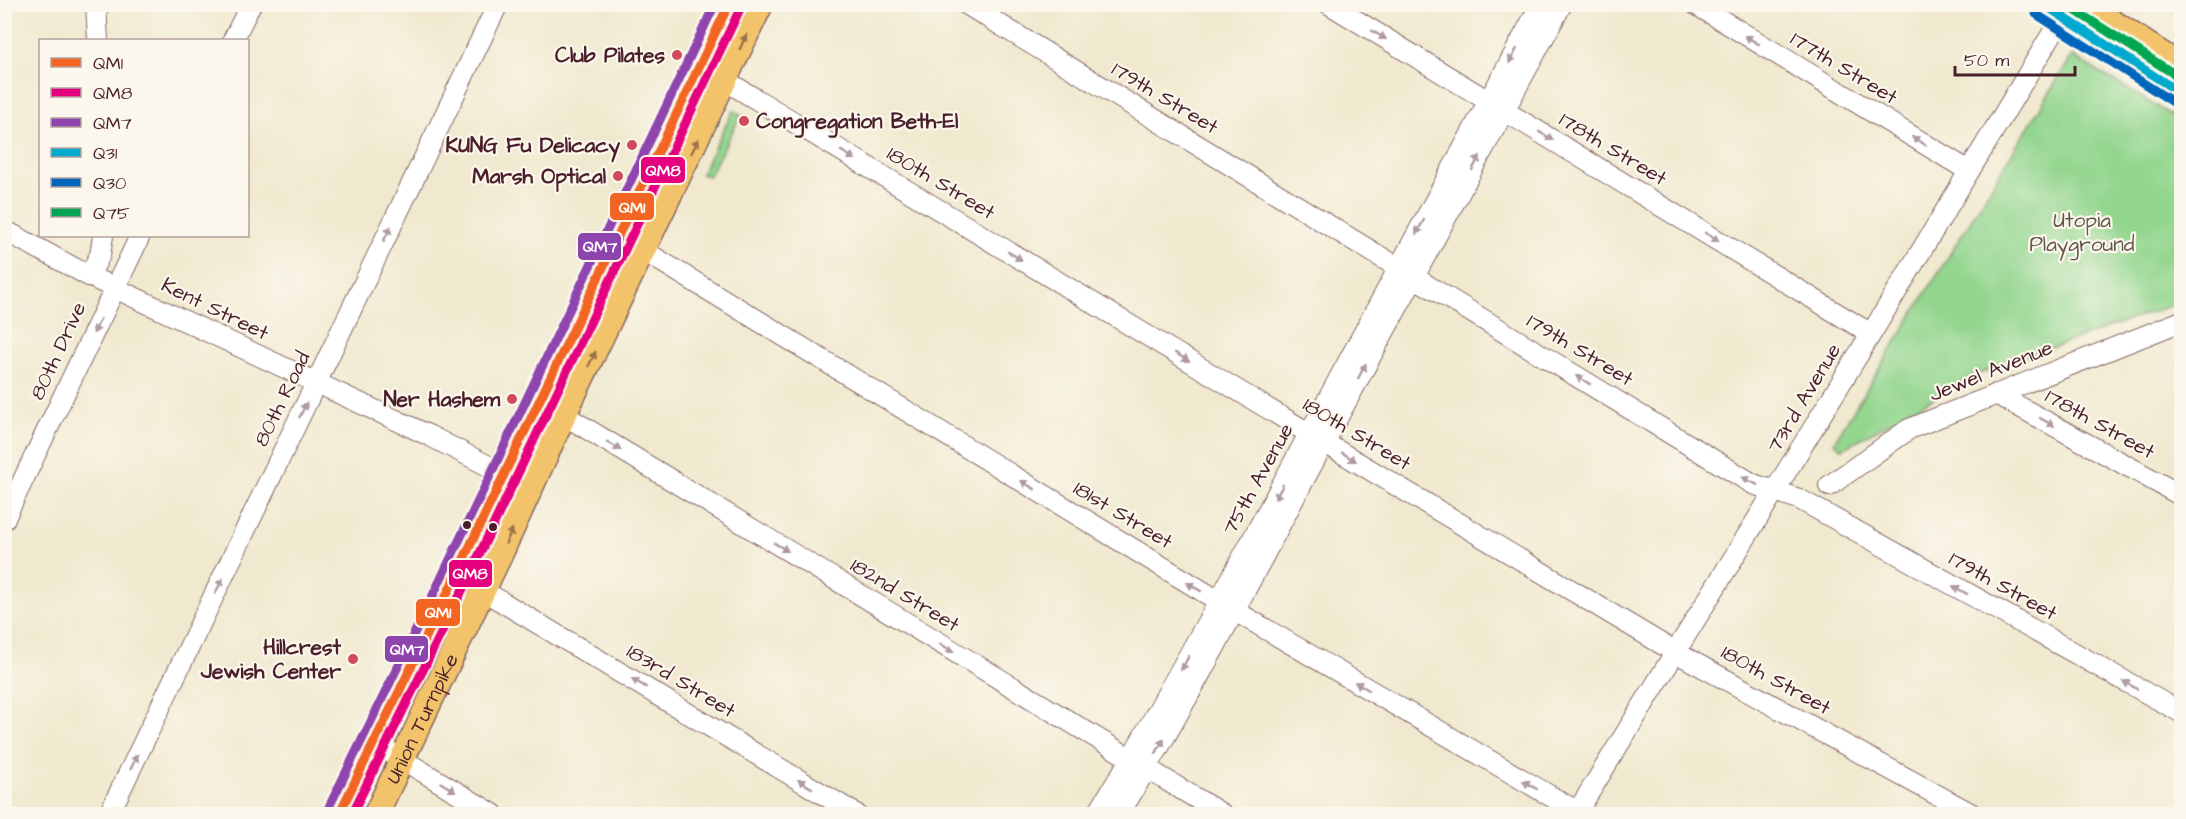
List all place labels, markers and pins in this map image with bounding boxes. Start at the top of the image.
place label: Club Pilates [555,41,665,70]
marker: Club Pilates [670,48,684,62]
place label: Congregation Beth-El [756,107,959,138]
marker: Congregation Beth-El [737,114,751,128]
place label: KUNG Fu Delicacy [446,131,620,163]
marker: KUNG Fu Delicacy [625,138,639,152]
place label: Marsh Optical [472,162,607,192]
marker: Marsh Optical [611,169,625,183]
place label: Ner Hashem [383,385,501,414]
marker: Ner Hashem [505,392,519,406]
unlabelled marker [461,519,473,531]
unlabelled marker [487,521,499,533]
place label: Hillcrest Jewish Center [200,633,342,686]
marker: Hillcrest Jewish Center [346,652,360,666]

